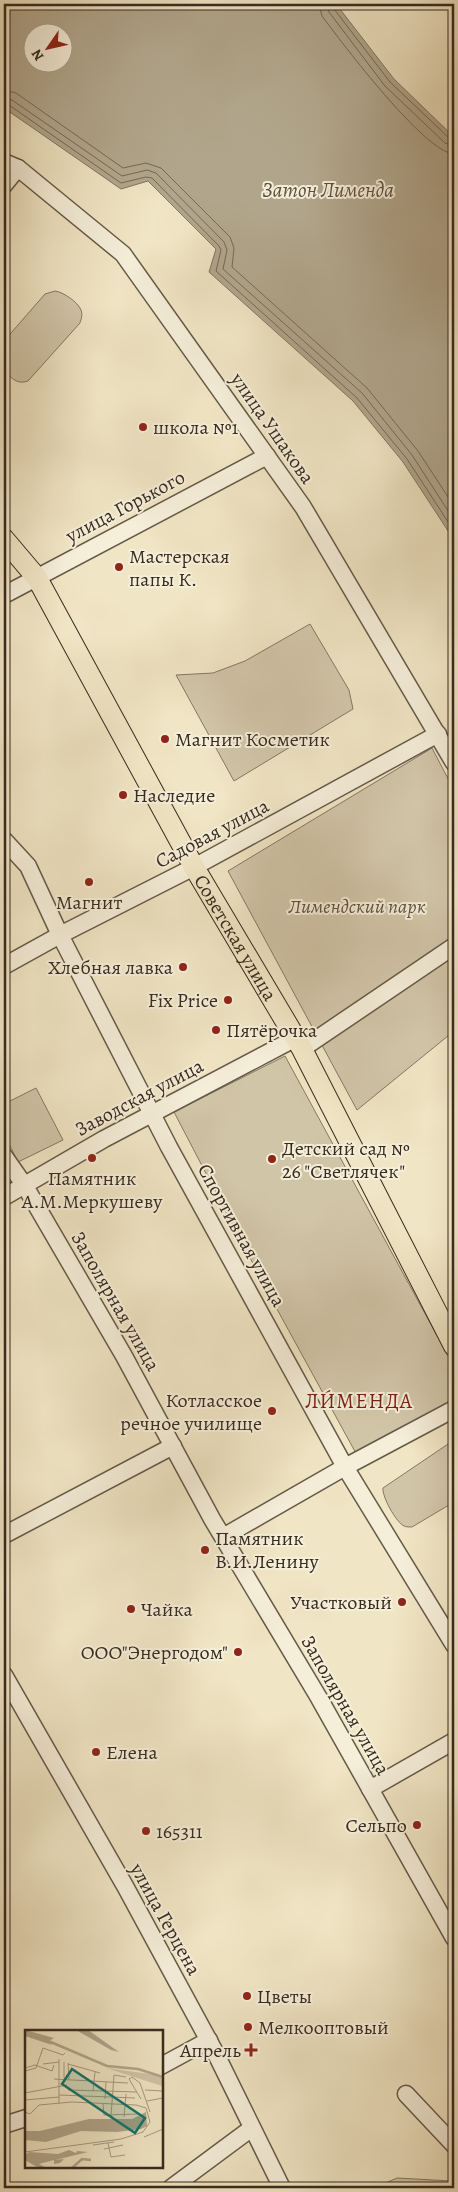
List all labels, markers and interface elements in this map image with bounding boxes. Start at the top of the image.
north arrow [22,22,72,72]
text: N [27,45,48,65]
water label: Затон Лименда [262,176,394,204]
street label: улица Ушакова [224,366,321,490]
place label: школа №1 [153,414,239,441]
marker: школа №1 [137,421,149,433]
street label: улица Горького [60,464,190,550]
place label: Мастерская папы К. [129,543,230,593]
marker: Мастерская папы К. [113,561,125,573]
place label: Магнит Косметик [175,726,330,753]
marker: Магнит Косметик [159,733,171,745]
place label: Наследие [133,782,215,809]
marker: Наследие [117,789,129,801]
street label: Садовая улица [151,792,274,875]
street label: Советская улица [187,870,284,1007]
marker: Магнит [83,876,95,888]
place label: Магнит [56,889,122,916]
park label: Лимендский парк [287,893,426,920]
place label: Хлебная лавка [48,954,174,981]
marker: Хлебная лавка [177,961,189,973]
place label: Fix Price [148,987,218,1014]
marker: Fix Price [222,994,234,1006]
place label: Пятёрочка [226,1017,318,1044]
marker: Пятёрочка [210,1024,222,1036]
street label: Заводская улица [70,1052,209,1143]
place label: Детский сад № 26 "Светлячек" [282,1135,410,1185]
marker: Памятник А.М.Меркушеву [86,1152,98,1164]
marker: Детский сад № 26 "Светлячек" [266,1153,278,1165]
street label: Спортивная улица [191,1159,292,1312]
place label: Памятник А.М.Меркушеву [21,1165,163,1215]
street label: Заполярная улица [65,1227,167,1377]
place label: Котласское речное училище [120,1387,262,1437]
district label: ЛИ́МЕНДА [305,1387,413,1415]
marker: Котласское речное училище [266,1405,278,1417]
place label: Памятник В.И.Ленину [215,1525,320,1575]
marker: Памятник В.И.Ленину [199,1544,211,1556]
place label: Участковый [290,1589,392,1616]
place label: Чайка [141,1596,193,1623]
marker: Участковый [396,1596,408,1608]
marker: Чайка [125,1603,137,1615]
street label: Заполярная улица [295,1631,397,1781]
place label: ООО"Энергодом" [81,1639,228,1666]
marker: ООО"Энергодом" [232,1646,244,1658]
place label: Елена [106,1739,159,1766]
marker: Елена [90,1746,102,1758]
place label: Сельпо [346,1812,407,1839]
place label: 165311 [156,1818,203,1845]
marker: Сельпо [411,1819,423,1831]
marker: 165311 [140,1825,152,1837]
street label: улица Герцена [123,1857,208,1981]
place label: Цветы [257,1983,312,2010]
marker: Цветы [241,1990,253,2002]
place label: Мелкооптовый [258,2014,389,2041]
marker: Мелкооптовый [242,2021,254,2033]
inset map [25,2030,162,2167]
place label: Апрель [179,2037,241,2064]
marker: Апрель [245,2044,257,2056]

